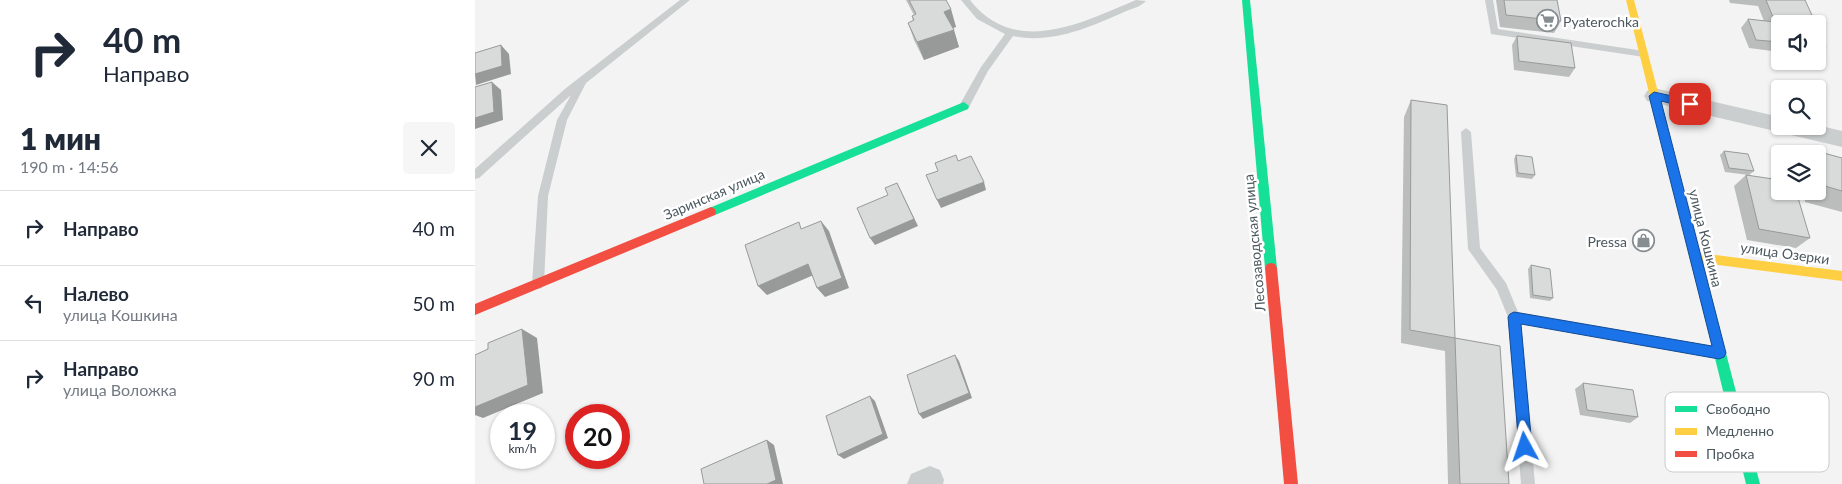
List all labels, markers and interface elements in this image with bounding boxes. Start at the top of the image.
supermarket icon: Pyaterochka [1535,9,1559,33]
place label: Pyaterochka [1563,13,1639,30]
map controls [1771,15,1826,200]
button: sound [1771,15,1826,70]
text: 40 m [103,18,181,60]
icon: right [20,20,85,85]
text: Направо [103,60,189,87]
button: search [1771,80,1826,135]
pin [1669,83,1711,125]
icon: arrive [1676,90,1704,118]
text: 1 мин [20,120,101,156]
button: close [403,122,455,174]
button: layers [1771,145,1826,200]
text: 190 m · 14:56 [20,157,119,176]
street label: Заринская улица [661,165,767,223]
street label: Лесозаводская улица [1240,174,1269,313]
street label: улица Кошкина [1686,187,1726,289]
icon: right [20,214,48,242]
text: Направо [63,217,139,240]
text: 40 m [412,217,455,240]
shop icon: Pressa [1631,229,1655,253]
place label: Pressa [1587,233,1627,250]
street label: улица Озерки [1739,238,1831,268]
text: Налево [63,282,129,305]
icon: left [20,289,48,317]
text: 50 m [412,292,455,315]
text: улица Кошкина [63,305,178,324]
text: Направо [63,357,139,380]
icon: right [20,364,48,392]
text: 90 m [412,367,455,390]
text: улица Воложка [63,380,177,399]
legend [1665,392,1829,472]
text: Свободно [1706,400,1771,417]
speed limit sign: 20 [565,404,630,469]
text: 19 [508,415,537,445]
position arrow [1498,420,1550,472]
text: Медленно [1706,422,1774,439]
text: km/h [508,441,537,456]
text: Пробка [1706,445,1754,462]

